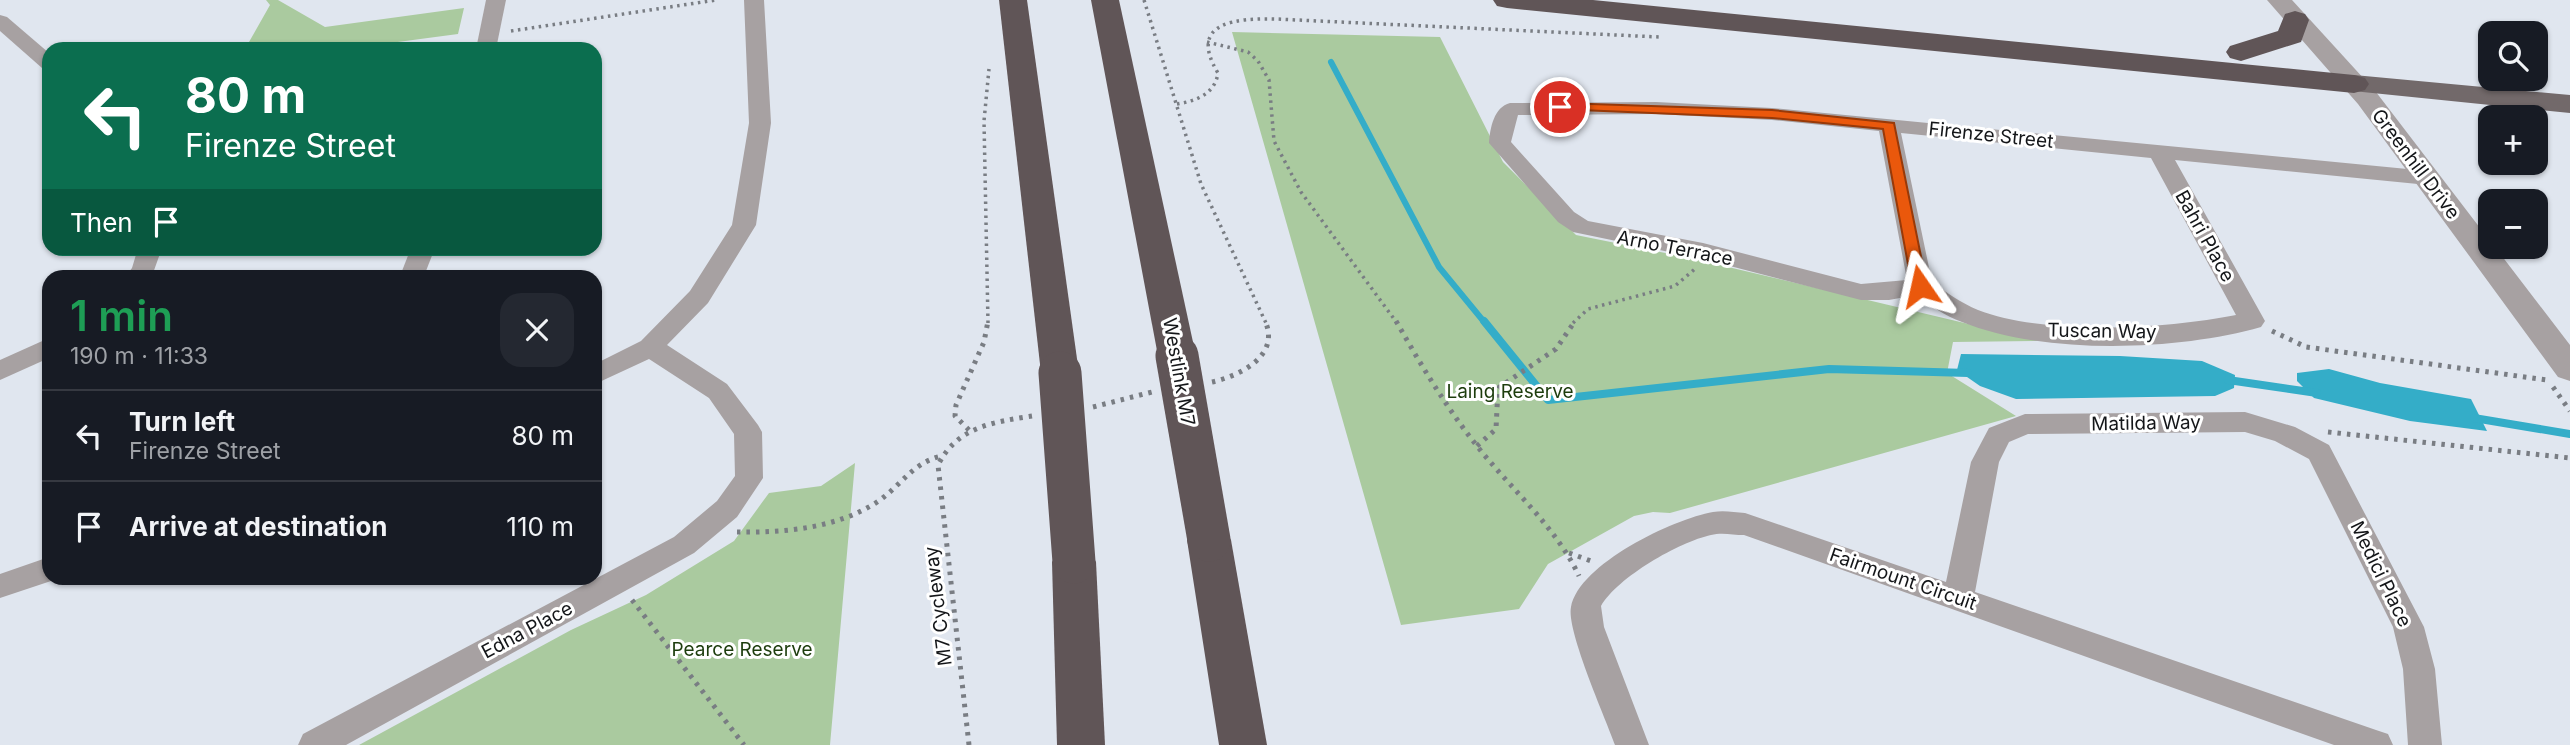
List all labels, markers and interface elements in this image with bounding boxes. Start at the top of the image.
map controls [2478,21,2548,259]
button: search [2478,21,2548,91]
text: 80 m [185,66,306,125]
icon: left [70,70,161,161]
pin [1530,77,1590,137]
icon: arrive [1541,88,1579,126]
street label: Greenhill Drive [2367,104,2465,224]
button: + [2478,105,2548,175]
street label: Firenze Street [1928,117,2054,153]
text: Firenze Street [185,126,396,165]
street label: Bahri Place [2170,186,2240,286]
button: − [2478,189,2548,259]
icon: arrive [147,203,185,241]
text: Then [70,207,133,238]
street label: Arno Terrace [1615,225,1735,271]
position arrow [1883,249,1957,323]
text: 1 min [70,290,173,341]
button: close [500,293,574,367]
street label: Westlink M7 [1158,316,1200,428]
street label: Tuscan Way [2047,319,2157,343]
text: 190 m · 11:33 [70,342,208,370]
park label: Laing Reserve [1446,380,1574,403]
text: Turn left [129,406,235,437]
street label: Matilda Way [2091,411,2201,435]
icon: left [70,417,108,455]
text: 80 m [511,420,574,451]
text: Firenze Street [129,437,281,465]
icon: arrive [70,508,108,546]
text: Arrive at destination [129,511,388,542]
text: 110 m [506,511,574,542]
street label: Medici Place [2346,517,2416,631]
street label: Fairmount Circuit [1827,543,1979,615]
street label: M7 Cycleway [919,545,957,667]
street label: Edna Place [478,596,576,664]
park label: Pearce Reserve [671,638,813,661]

